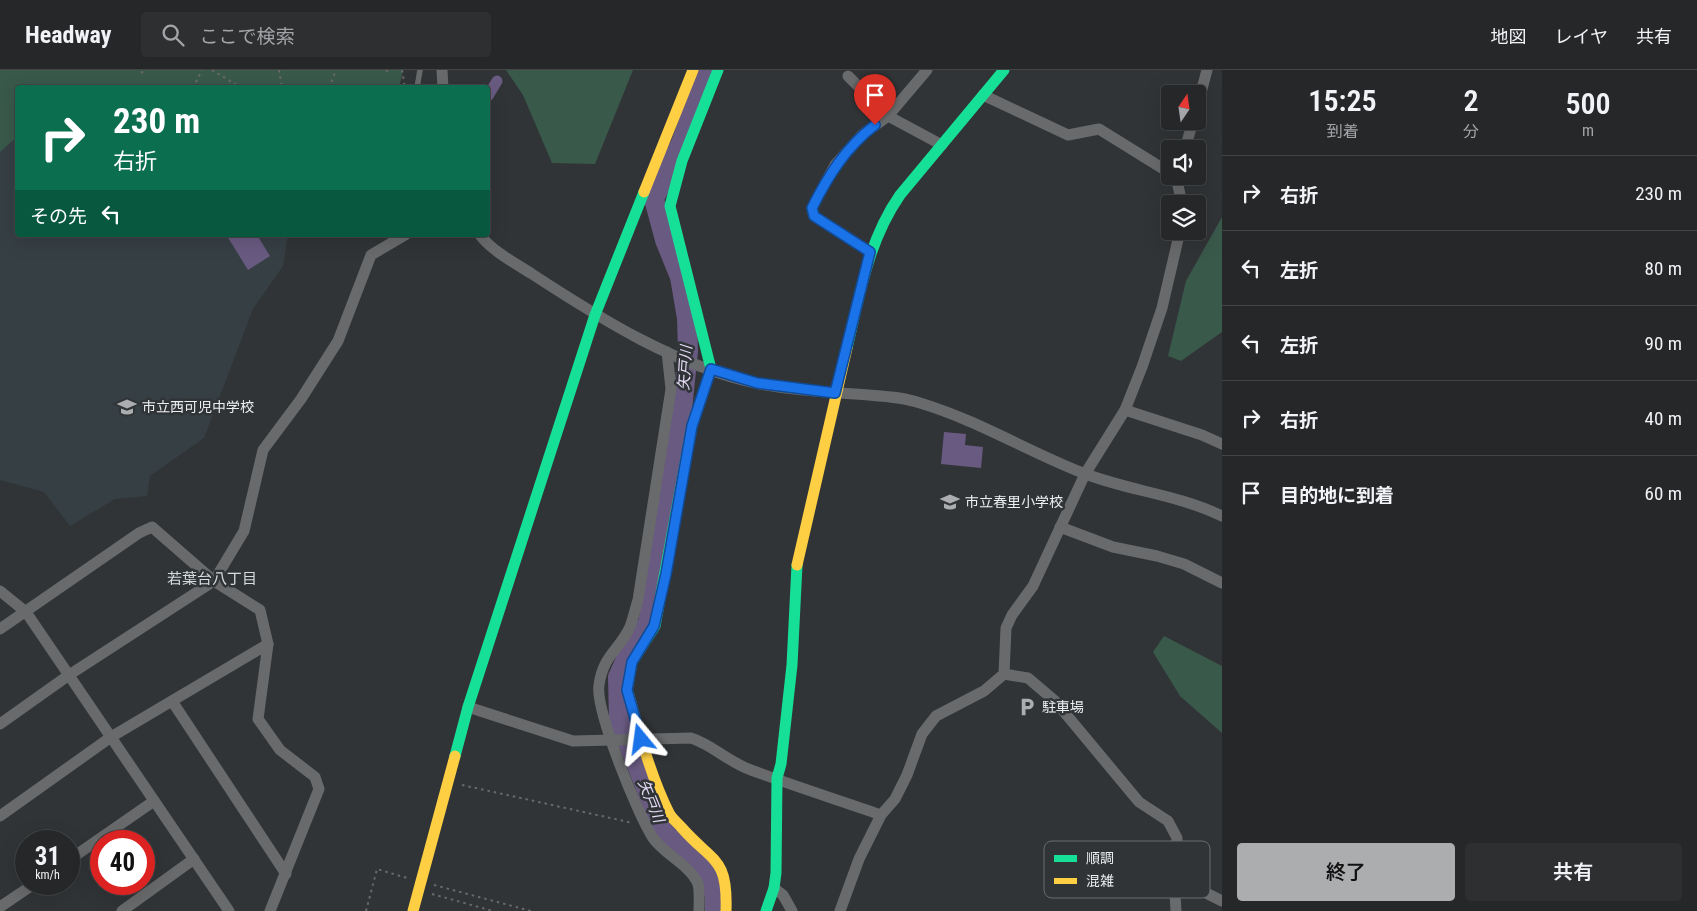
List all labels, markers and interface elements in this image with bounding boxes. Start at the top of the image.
search box [141,12,491,57]
text: Headway [25,21,111,49]
icon: search [159,21,187,49]
text: ここで検索 [199,25,294,48]
text: 地図 [1491,26,1527,47]
text: レイヤ [1555,26,1608,47]
text: 共有 [1636,26,1672,47]
pin [854,74,896,125]
icon: arrive [861,81,889,109]
text: 15:25 [1308,83,1377,118]
text: 2 [1463,83,1479,118]
north arrow [1161,85,1206,130]
map controls [1161,85,1206,240]
text: 500 [1565,86,1611,121]
text: 230 m [113,101,200,142]
icon: right [30,105,95,170]
text: m [1582,121,1594,140]
text: 到着 [1326,122,1359,141]
text: 分 [1463,122,1479,141]
button: sound [1161,140,1206,185]
text: 右折 [113,149,157,174]
icon: right [1237,179,1265,207]
text: 230 m [1635,182,1682,205]
text: 右折 [1280,184,1318,207]
button: layers [1161,195,1206,240]
icon: left [97,200,125,228]
text: その先 [30,205,87,228]
icon: left [1237,254,1265,282]
text: 80 m [1645,257,1682,280]
text: 左折 [1280,259,1318,282]
icon: left [1237,329,1265,357]
text: 90 m [1645,332,1682,355]
text: 左折 [1280,334,1318,357]
water label: 矢戸川 [674,343,696,391]
school or university icon: 市立西可児中学校 [116,396,138,418]
place label: 市立西可児中学校 [142,399,254,415]
icon: right [1237,404,1265,432]
text: 40 m [1645,407,1682,430]
text: 右折 [1280,409,1318,432]
icon: arrive [1237,479,1265,507]
text: 60 m [1645,482,1682,505]
text: 目的地に到着 [1280,484,1394,507]
school or university icon: 市立春里小学校 [939,491,961,513]
place label: 市立春里小学校 [965,494,1063,510]
district label: 若葉台八丁目 [167,570,257,588]
parking icon: 駐車場 [1016,696,1038,718]
place label: 駐車場 [1042,699,1084,715]
position arrow [614,712,666,764]
water label: 矢戸川 [634,777,669,827]
speed limit sign: 40 [90,830,155,895]
legend [1044,841,1210,898]
text: 31 [35,842,60,871]
button: 終了 [1237,843,1455,901]
button: 共有 [1465,843,1682,901]
text: 順調 [1086,850,1114,866]
text: km/h [35,868,60,882]
text: 混雑 [1086,873,1114,889]

